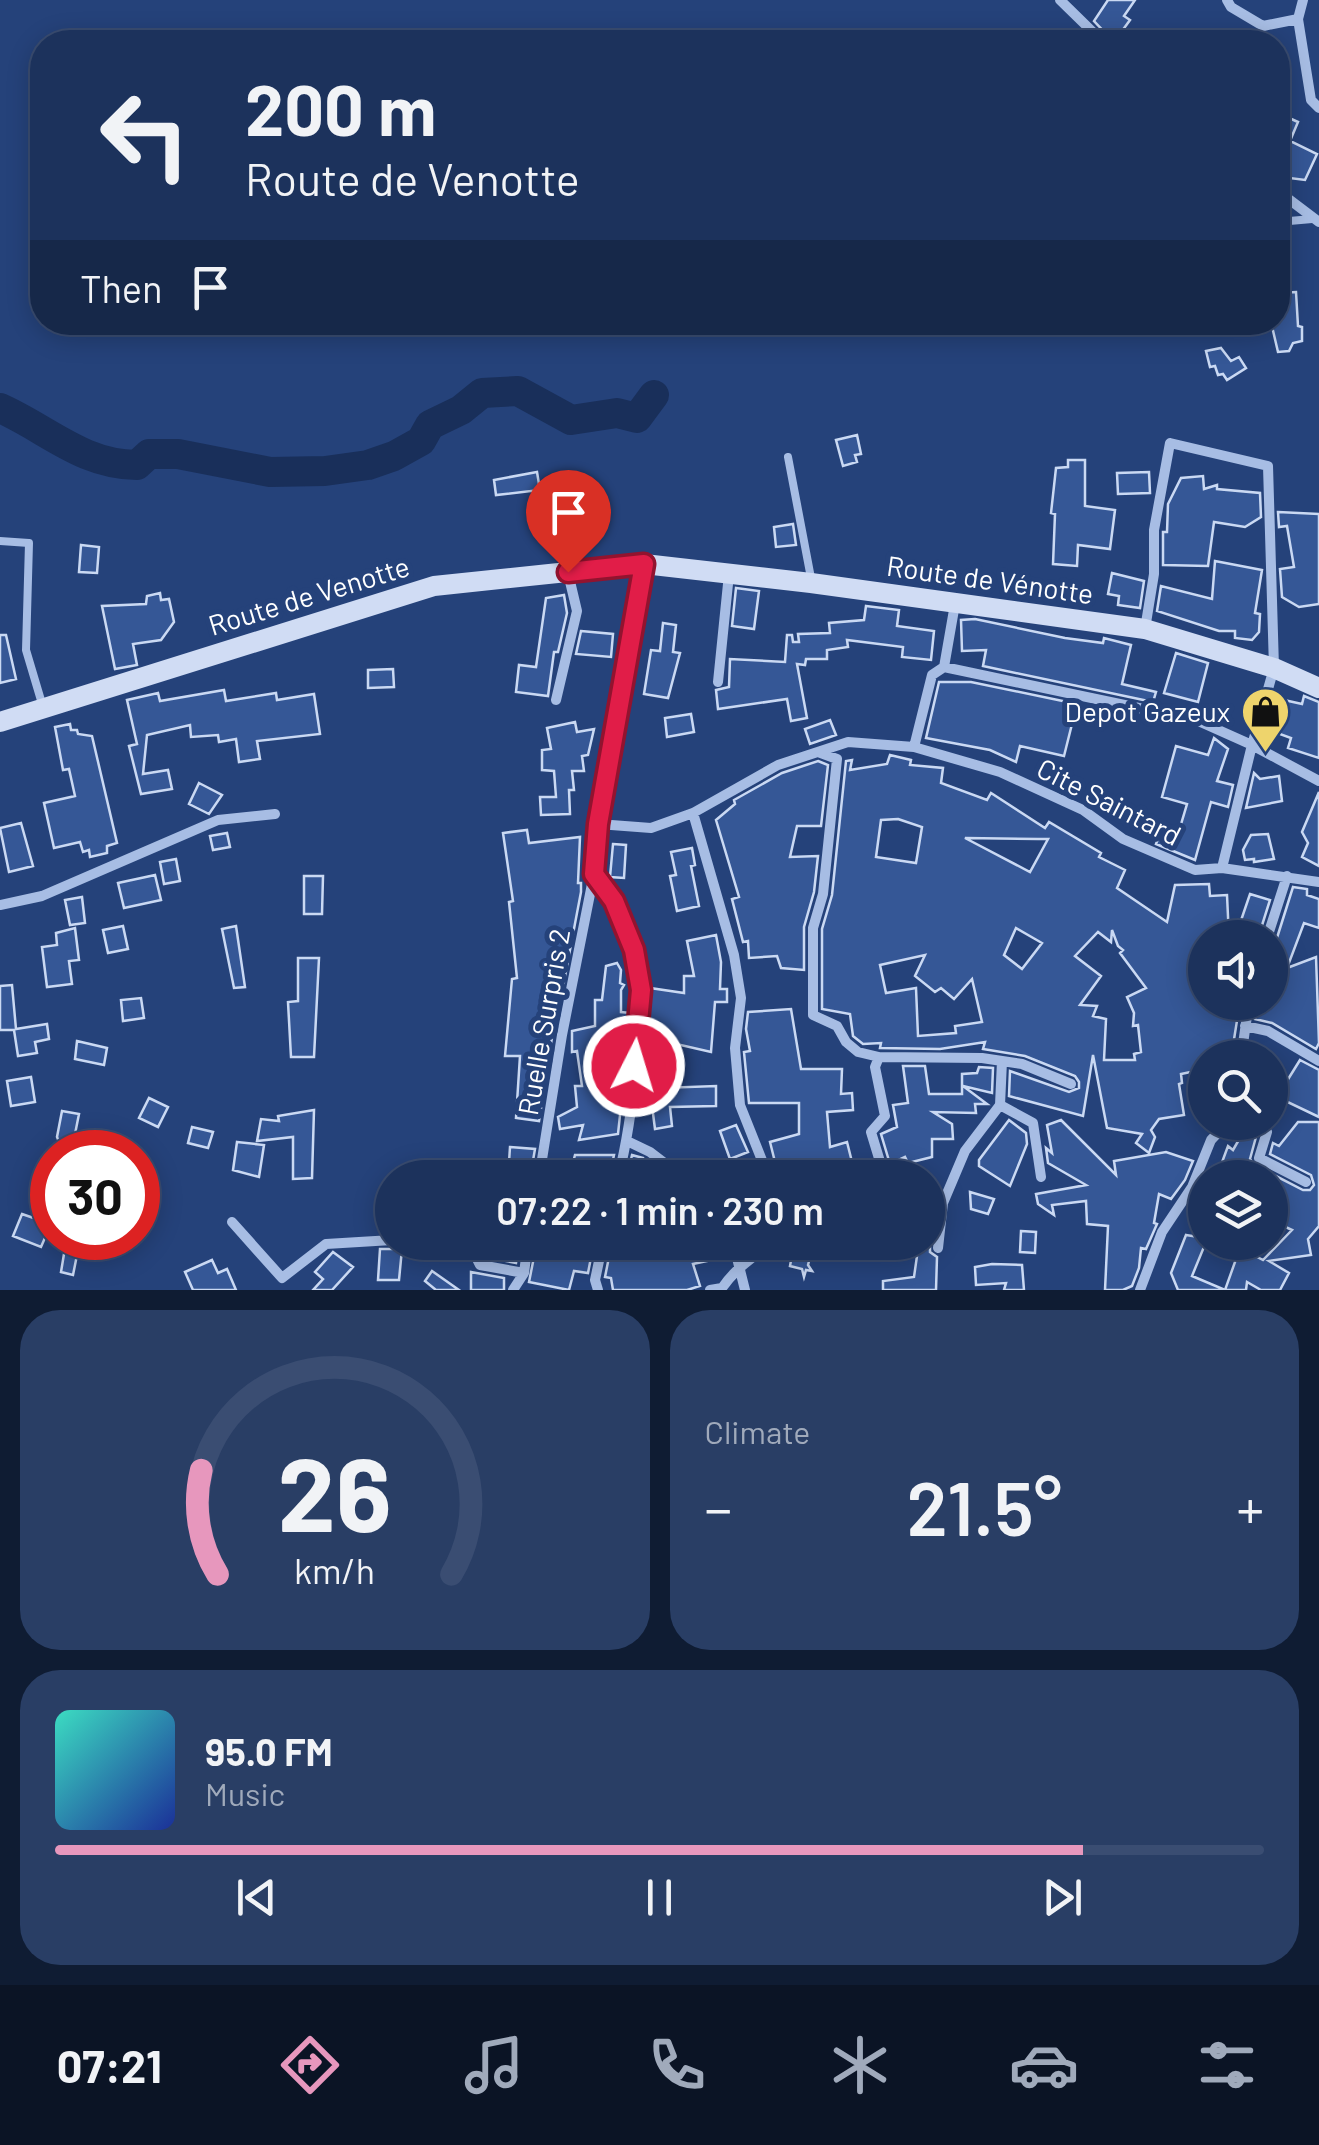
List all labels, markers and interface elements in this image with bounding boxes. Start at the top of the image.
text: 200 m [245,66,436,150]
icon: left [80,70,210,200]
text: Route de Venotte [245,151,580,205]
icon: arrive [183,260,238,315]
text: Then [80,265,163,311]
pin [526,470,611,573]
icon: arrive [541,485,596,540]
street label: Route de Venotte [204,548,413,642]
street label: Route de Vénotte [885,548,1096,610]
shop icon: Depot Gazeux [1239,686,1291,754]
place label: Depot Gazeux [1065,694,1230,728]
street label: Cite Saintard [1032,750,1187,852]
map controls [1188,920,1288,1260]
button: sound [1188,920,1288,1020]
street label: Ruelle Surpris 2 [510,926,576,1118]
position arrow [582,1014,686,1118]
button: search [1188,1040,1288,1140]
speed limit sign: 30 [30,1130,160,1260]
button: layers [1188,1160,1288,1260]
text: 07:22 · 1 min · 230 m [496,1187,824,1233]
text: Climate [705,1412,810,1450]
text: 26 [278,1428,392,1553]
text: 21.5° [906,1461,1062,1551]
text: − [705,1474,732,1540]
text: + [1236,1474,1264,1540]
text: km/h [294,1548,375,1591]
text: 95.0 FM [205,1728,333,1774]
text: Music [205,1774,285,1812]
icon: previous [229,1870,284,1925]
icon: pause [632,1870,687,1925]
icon: next [1035,1870,1090,1925]
icon: directions [275,2030,345,2100]
icon: music [459,2030,529,2100]
icon: phone [642,2030,712,2100]
icon: climate [825,2030,895,2100]
icon: car [1009,2030,1079,2100]
icon: filters [1192,2030,1262,2100]
text: 07:21 [57,2038,162,2092]

